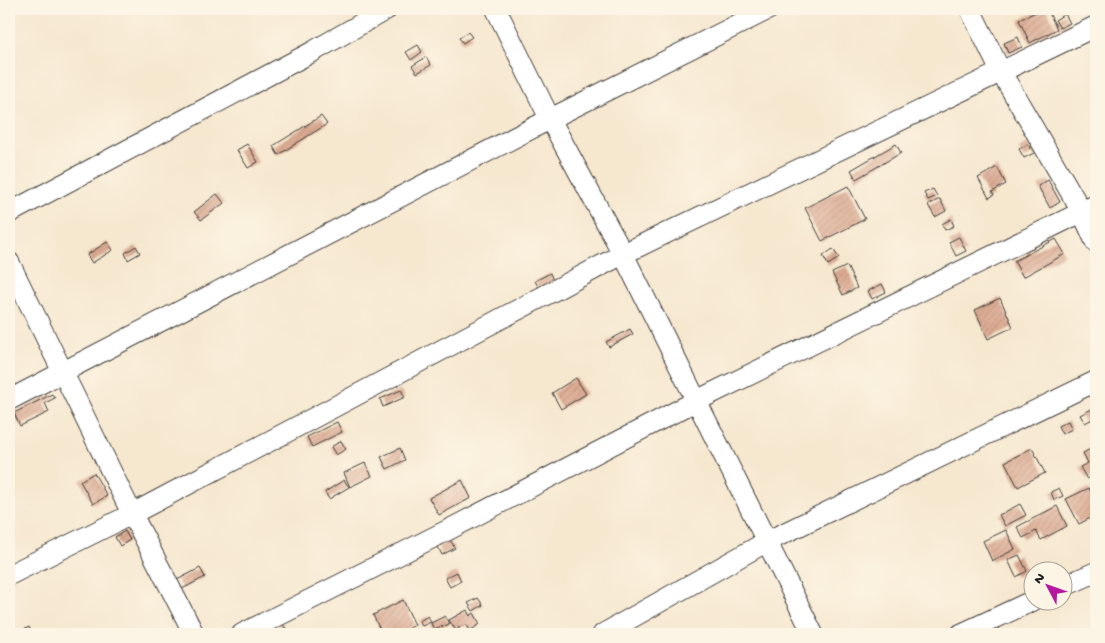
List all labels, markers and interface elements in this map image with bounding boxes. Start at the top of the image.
north arrow [1022,560,1072,610]
text: N [1031,570,1049,588]

